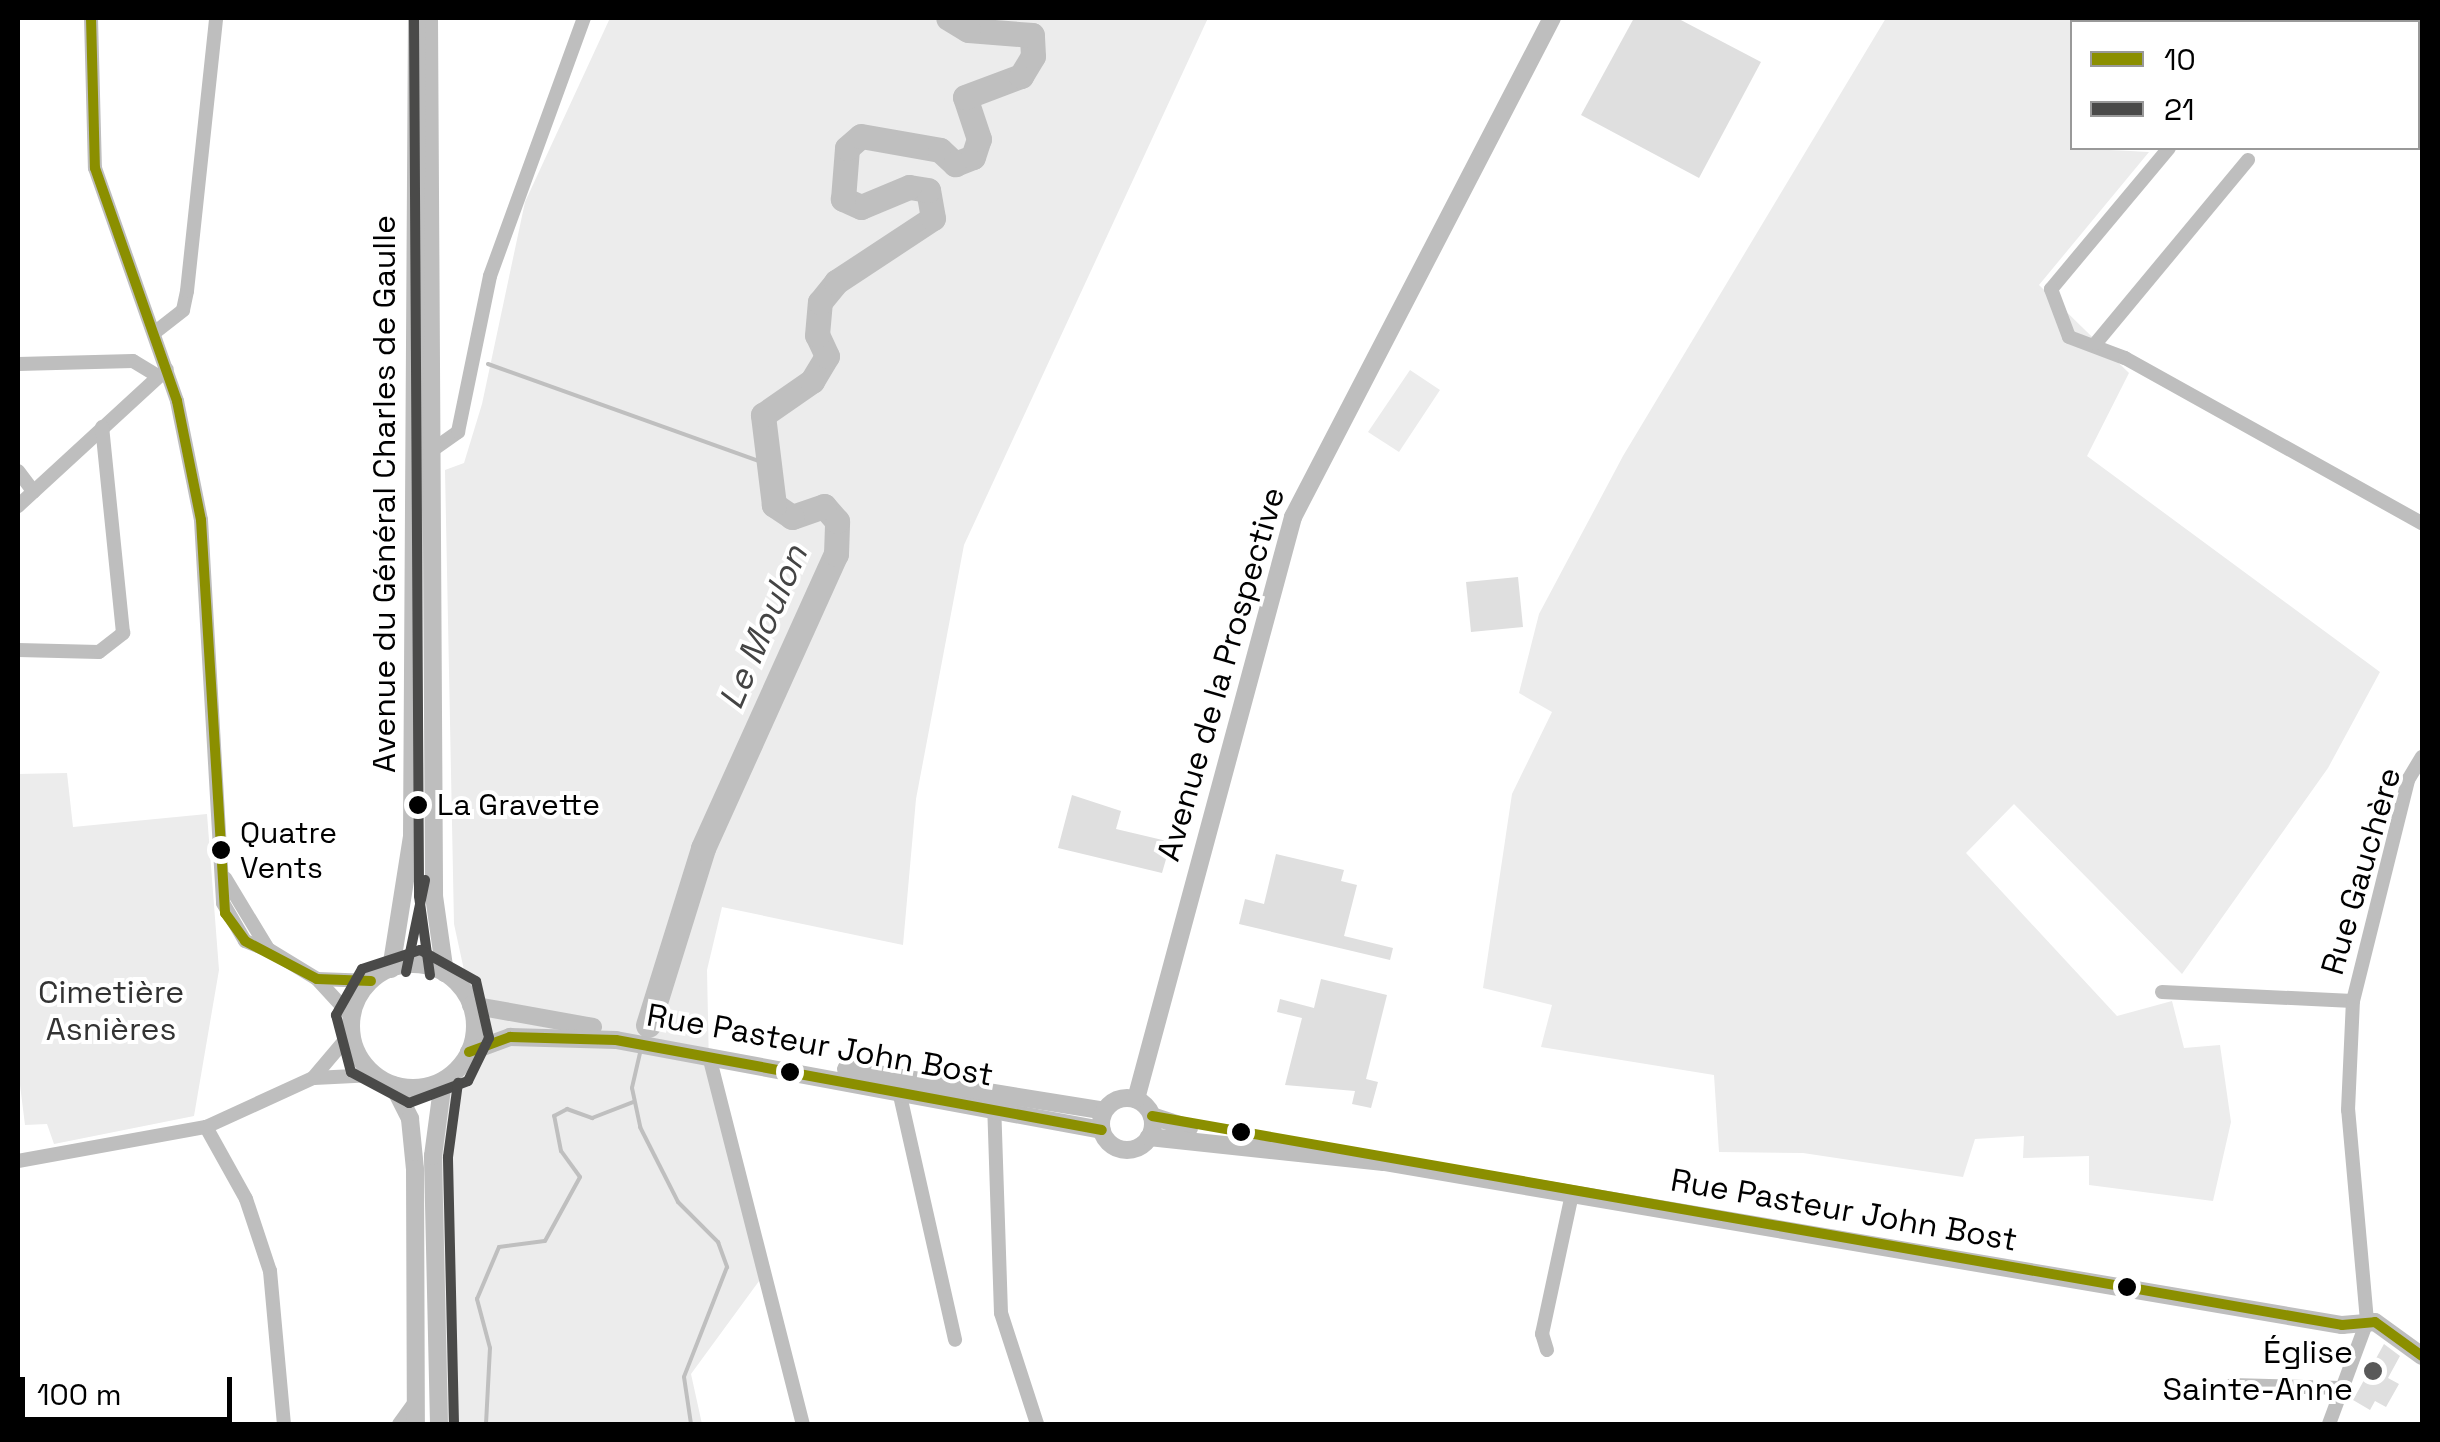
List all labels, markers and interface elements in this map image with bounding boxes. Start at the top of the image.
legend [2070,20,2420,150]
text: 10 [2164,40,2196,79]
text: 21 [2164,90,2195,129]
street label: Avenue du Général Charles de Gaulle [365,215,403,773]
street label: Avenue de la Prospective [1149,483,1293,865]
water label: Le Moulon [710,539,816,715]
street label: Rue Gauchère [2313,763,2409,979]
place label: La Gravette [437,787,600,823]
marker: La Gravette [408,795,428,815]
place label: Quatre Vents [240,815,337,886]
marker: Quatre Vents [211,840,231,860]
park label: Cimetière Asnières [38,974,184,1049]
street label: Rue Pasteur John Bost [644,996,996,1094]
unlabelled marker [780,1062,800,1082]
unlabelled marker [1231,1122,1251,1142]
street label: Rue Pasteur John Bost [1668,1161,2020,1259]
unlabelled marker [2117,1277,2137,1297]
place label: Église Sainte-Anne [2162,1334,2353,1409]
scale bar [25,1357,238,1419]
marker: Église Sainte-Anne [2362,1360,2384,1382]
text: 100 m [37,1375,122,1414]

